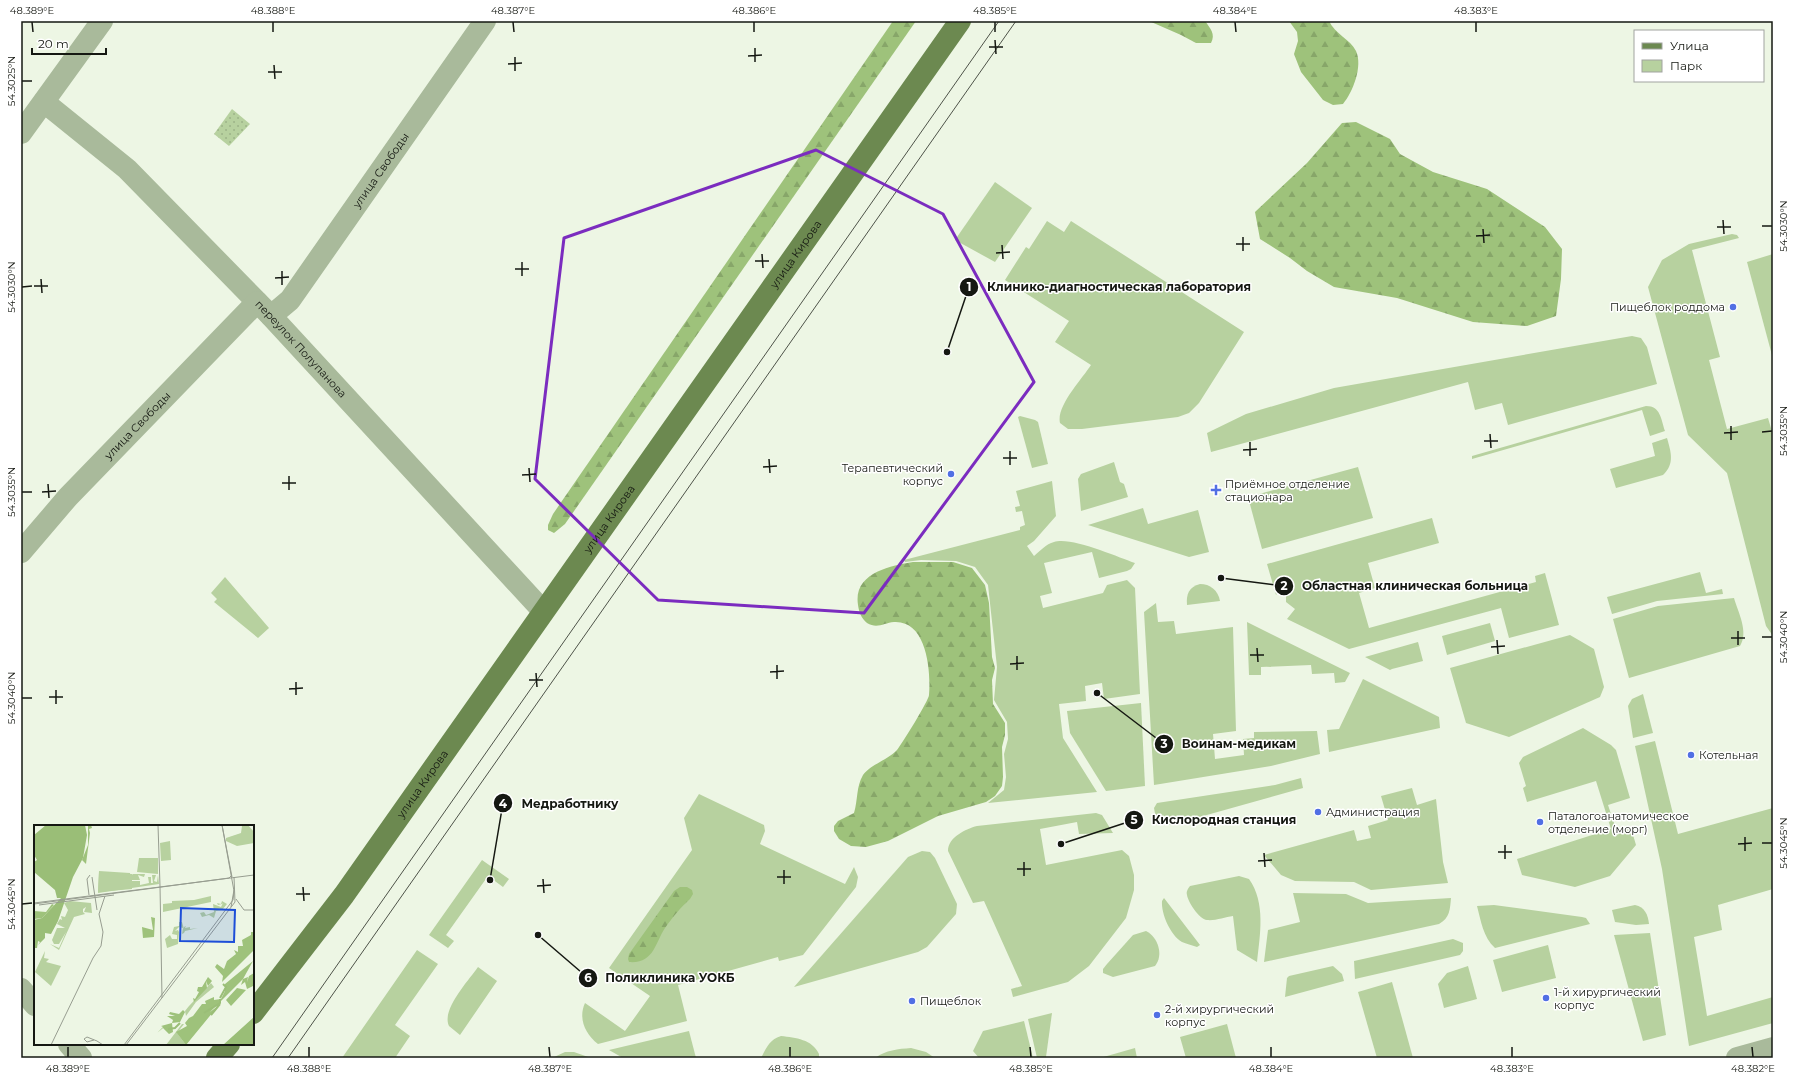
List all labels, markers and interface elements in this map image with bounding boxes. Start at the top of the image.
text: 48.389°E [10,4,55,17]
text: 48.388°E [251,4,296,17]
text: 48.387°E [491,4,535,17]
text: 48.386°E [732,4,776,17]
text: 48.385°E [973,4,1017,17]
text: 48.384°E [1213,4,1258,17]
text: 48.383°E [1454,4,1498,17]
scale bar [32,30,106,56]
legend [1634,30,1764,82]
text: 20 m [38,36,69,51]
text: Улица [1670,38,1709,53]
text: 54.3025°N [5,56,18,106]
text: Парк [1670,58,1702,73]
street label: улица Свободы [349,130,412,212]
text: 54.3030°N [1777,200,1790,252]
street label: улица Кирова [766,217,824,292]
text: 54.3030°N [5,261,18,313]
callout: Клинико-диагностическая лаборатория [959,275,1259,299]
text: 1 [967,279,971,294]
text: Клинико-диагностическая лаборатория [987,279,1251,294]
street label: переулок Полупанова [252,297,350,401]
place label: Пищеблок роддома [1610,300,1725,314]
marker: Пищеблок роддома [1728,302,1738,312]
street label: улица Свободы [101,389,173,463]
text: 54.3035°N [1777,406,1790,456]
place label: Терапевтический корпус [842,461,943,488]
text: 54.3035°N [5,467,18,517]
marker: Терапевтический корпус [946,469,956,479]
place label: Приёмное отделение стационара [1225,477,1350,504]
street label: улица Кирова [580,482,638,557]
marker: Приёмное отделение стационара [1210,484,1222,496]
callout: Областная клиническая больница [1274,574,1536,598]
text: 2 [1280,578,1288,593]
text: Областная клиническая больница [1302,578,1528,593]
text: 54.3040°N [1777,611,1790,663]
text: 54.3040°N [5,672,18,724]
callout: Воинам-медикам [1154,732,1305,756]
text: 3 [1159,736,1168,751]
text: Воинам-медикам [1182,736,1296,751]
street label: улица Кирова [393,747,451,821]
place label: Котельная [1699,748,1758,762]
marker: Котельная [1686,750,1696,760]
callout: Медработнику [493,791,626,815]
text: 4 [499,796,508,811]
text: Медработнику [522,796,619,811]
place label: Администрация [1326,805,1420,819]
marker: Администрация [1313,807,1323,817]
callout: Кислородная станция [1124,808,1304,832]
place label: Паталогоанатомическое отделение (морг) [1548,809,1689,836]
text: 5 [1130,812,1138,827]
text: Кислородная станция [1152,812,1296,827]
marker: Паталогоанатомическое отделение (морг) [1535,817,1545,827]
text: 54.3045°N [1777,817,1790,869]
inset map [34,825,254,1045]
text: 54.3045°N [5,878,18,930]
callout: Поликлиника УОКБ [578,966,743,990]
text: 6 [584,970,592,985]
text: Поликлиника УОКБ [605,970,735,985]
place label: 1-й хирургический корпус [1554,985,1661,1012]
marker: 1-й хирургический корпус [1541,993,1551,1003]
place label: Пищеблок [920,994,982,1008]
marker: Пищеблок [907,996,917,1006]
place label: 2-й хирургический корпус [1165,1002,1274,1029]
marker: 2-й хирургический корпус [1152,1010,1162,1020]
text: 48.389°E [46,1062,91,1075]
text: 48.388°E [287,1062,332,1075]
text: 48.387°E [528,1062,572,1075]
text: 48.386°E [768,1062,812,1075]
text: 48.385°E [1009,1062,1053,1075]
text: 48.384°E [1249,1062,1294,1075]
text: 48.383°E [1490,1062,1534,1075]
text: 48.382°E [1731,1062,1775,1075]

